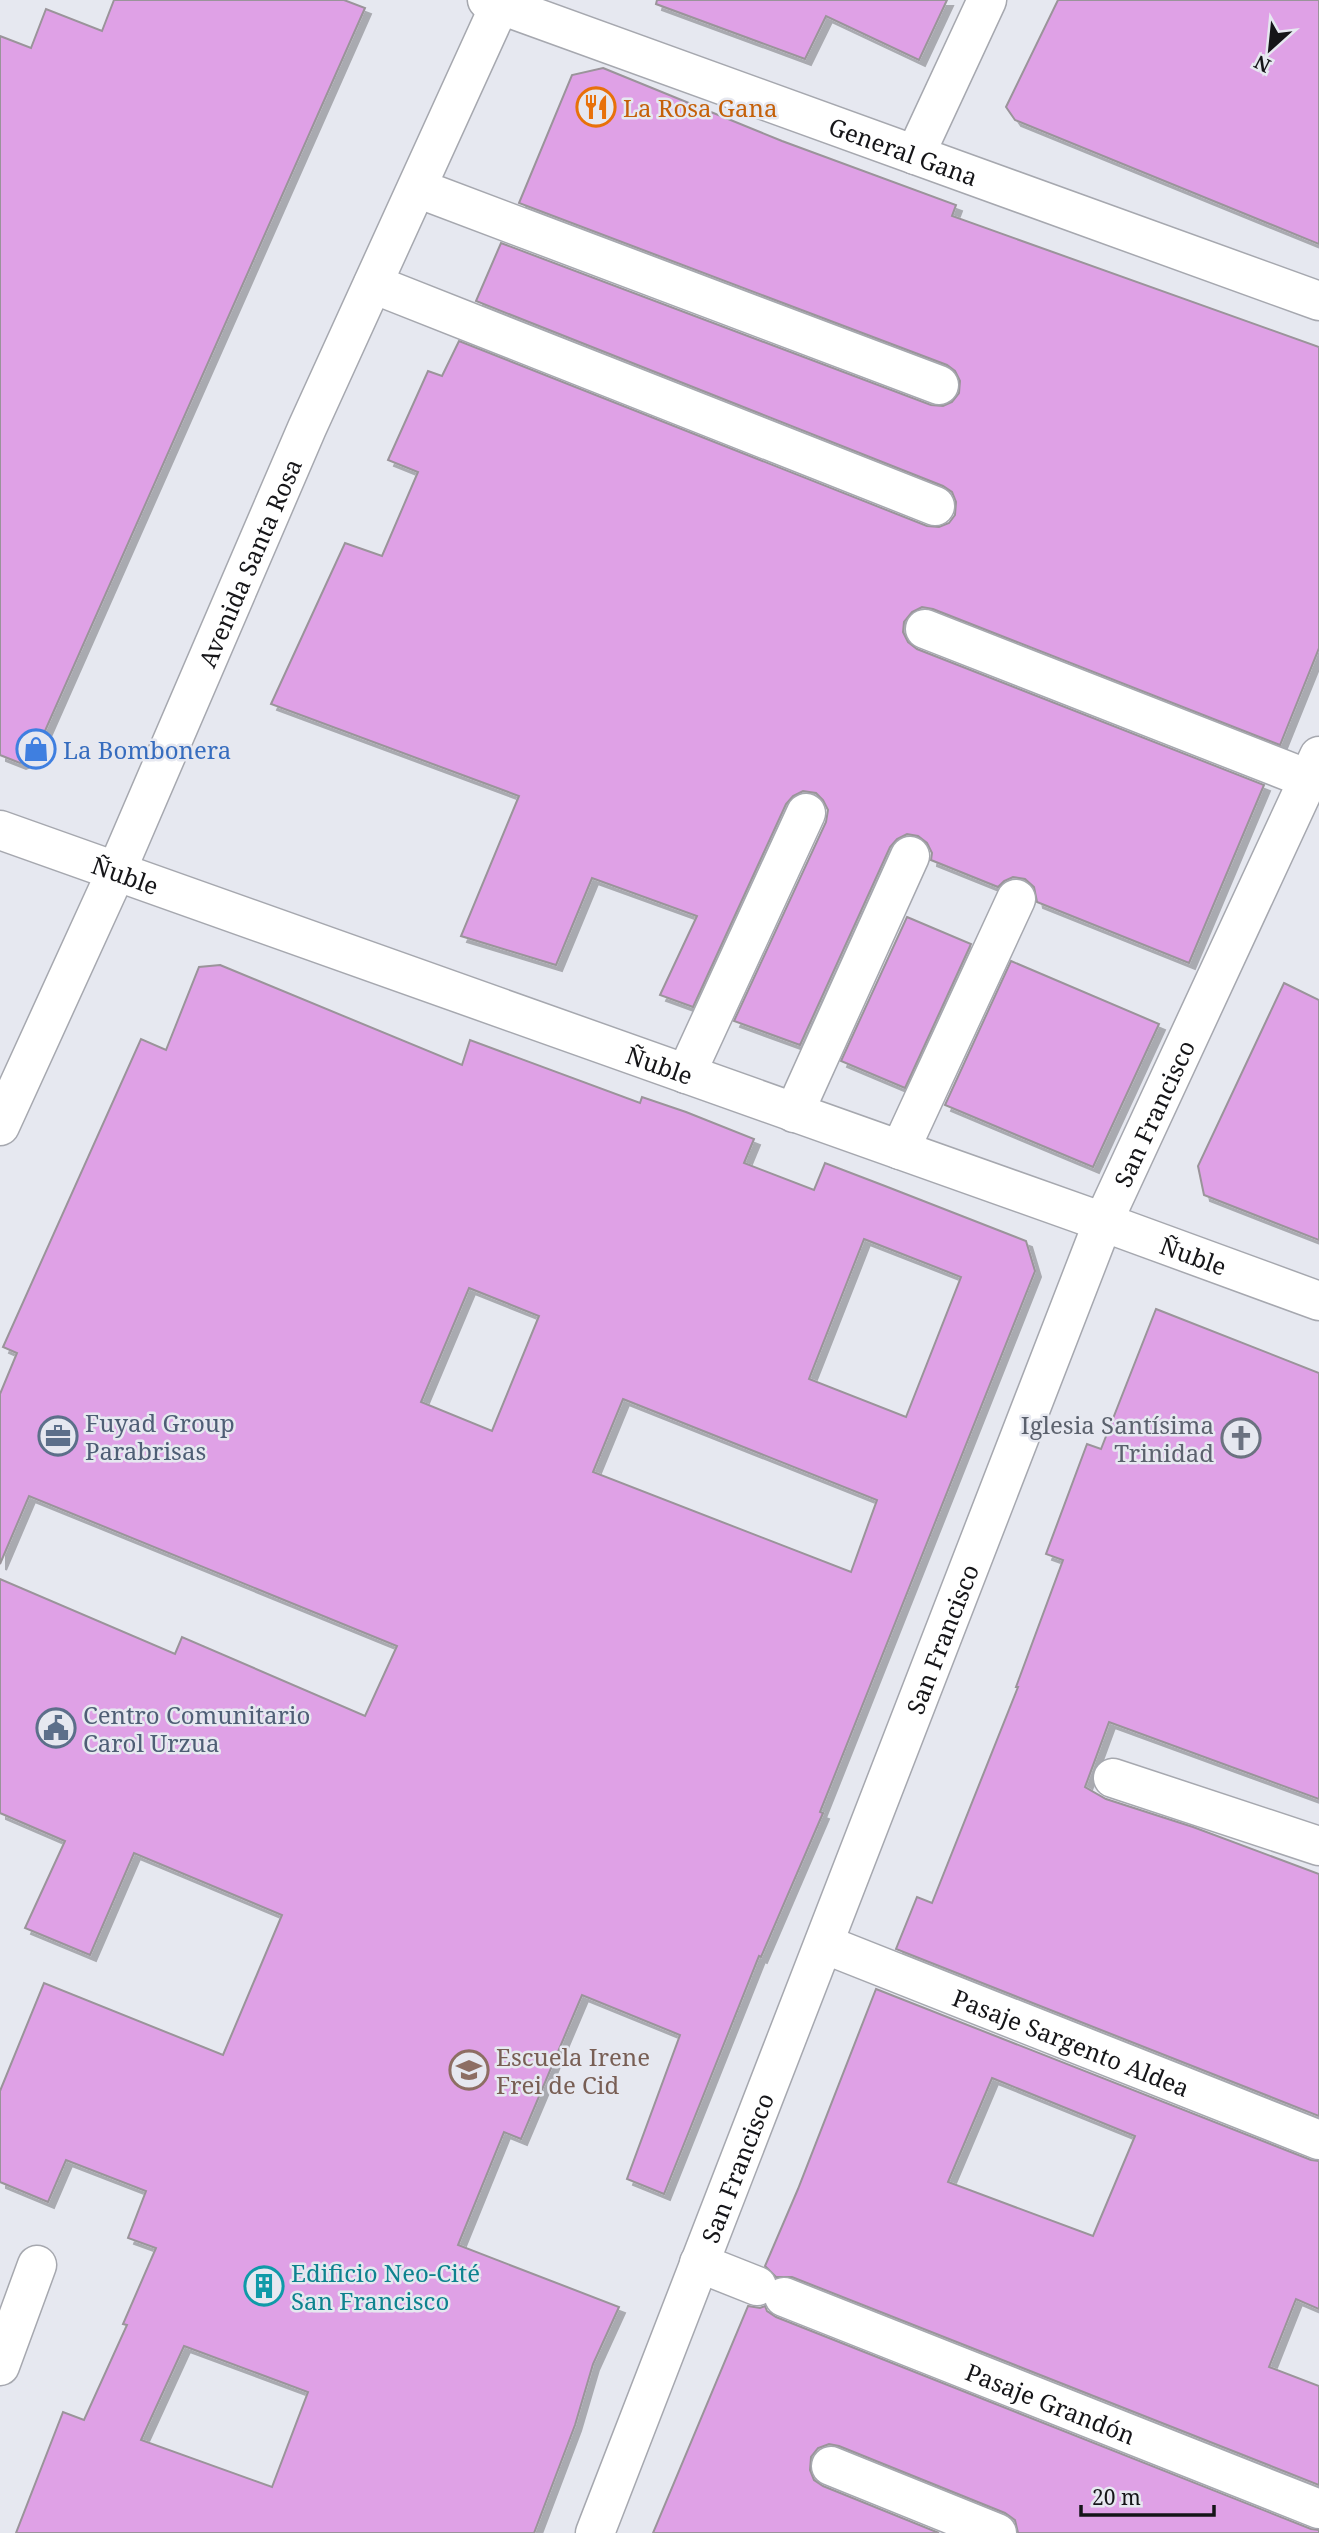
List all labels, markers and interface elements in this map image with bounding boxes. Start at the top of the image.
north arrow [1235,14,1305,84]
text: N [1250,49,1275,79]
restaurant icon: La Rosa Gana [575,86,617,128]
place label: La Rosa Gana [623,91,778,124]
street label: General Gana [825,109,983,193]
street label: Avenida Santa Rosa [190,453,309,672]
shop icon: La Bombonera [15,728,57,770]
place label: La Bombonera [63,733,231,766]
street label: Ñuble [87,848,163,902]
street label: San Francisco [1105,1034,1202,1192]
street label: Ñuble [622,1037,697,1091]
street label: Ñuble [1156,1228,1231,1282]
place label: Fuyad Group Parabrisas [85,1406,235,1467]
place label: Iglesia Santísima Trinidad [1021,1408,1214,1469]
office icon: Fuyad Group Parabrisas [37,1415,79,1457]
church icon: Iglesia Santísima Trinidad [1220,1417,1262,1459]
street label: San Francisco [898,1559,985,1719]
place label: Centro Comunitario Carol Urzua [83,1698,310,1759]
public building icon: Centro Comunitario Carol Urzua [35,1707,77,1749]
street label: Pasaje Sargento Aldea [948,1980,1194,2104]
place label: Escuela Irene Frei de Cid [496,2040,650,2101]
school or university icon: Escuela Irene Frei de Cid [448,2049,490,2091]
street label: San Francisco [693,2088,781,2247]
place label: Edificio Neo-Cité San Francisco [291,2256,480,2317]
building icon: Edificio Neo-Cité San Francisco [243,2265,285,2307]
street label: Pasaje Grandón [961,2354,1140,2451]
scale bar [1081,2474,1214,2518]
text: 20 m [1092,2483,1141,2511]

